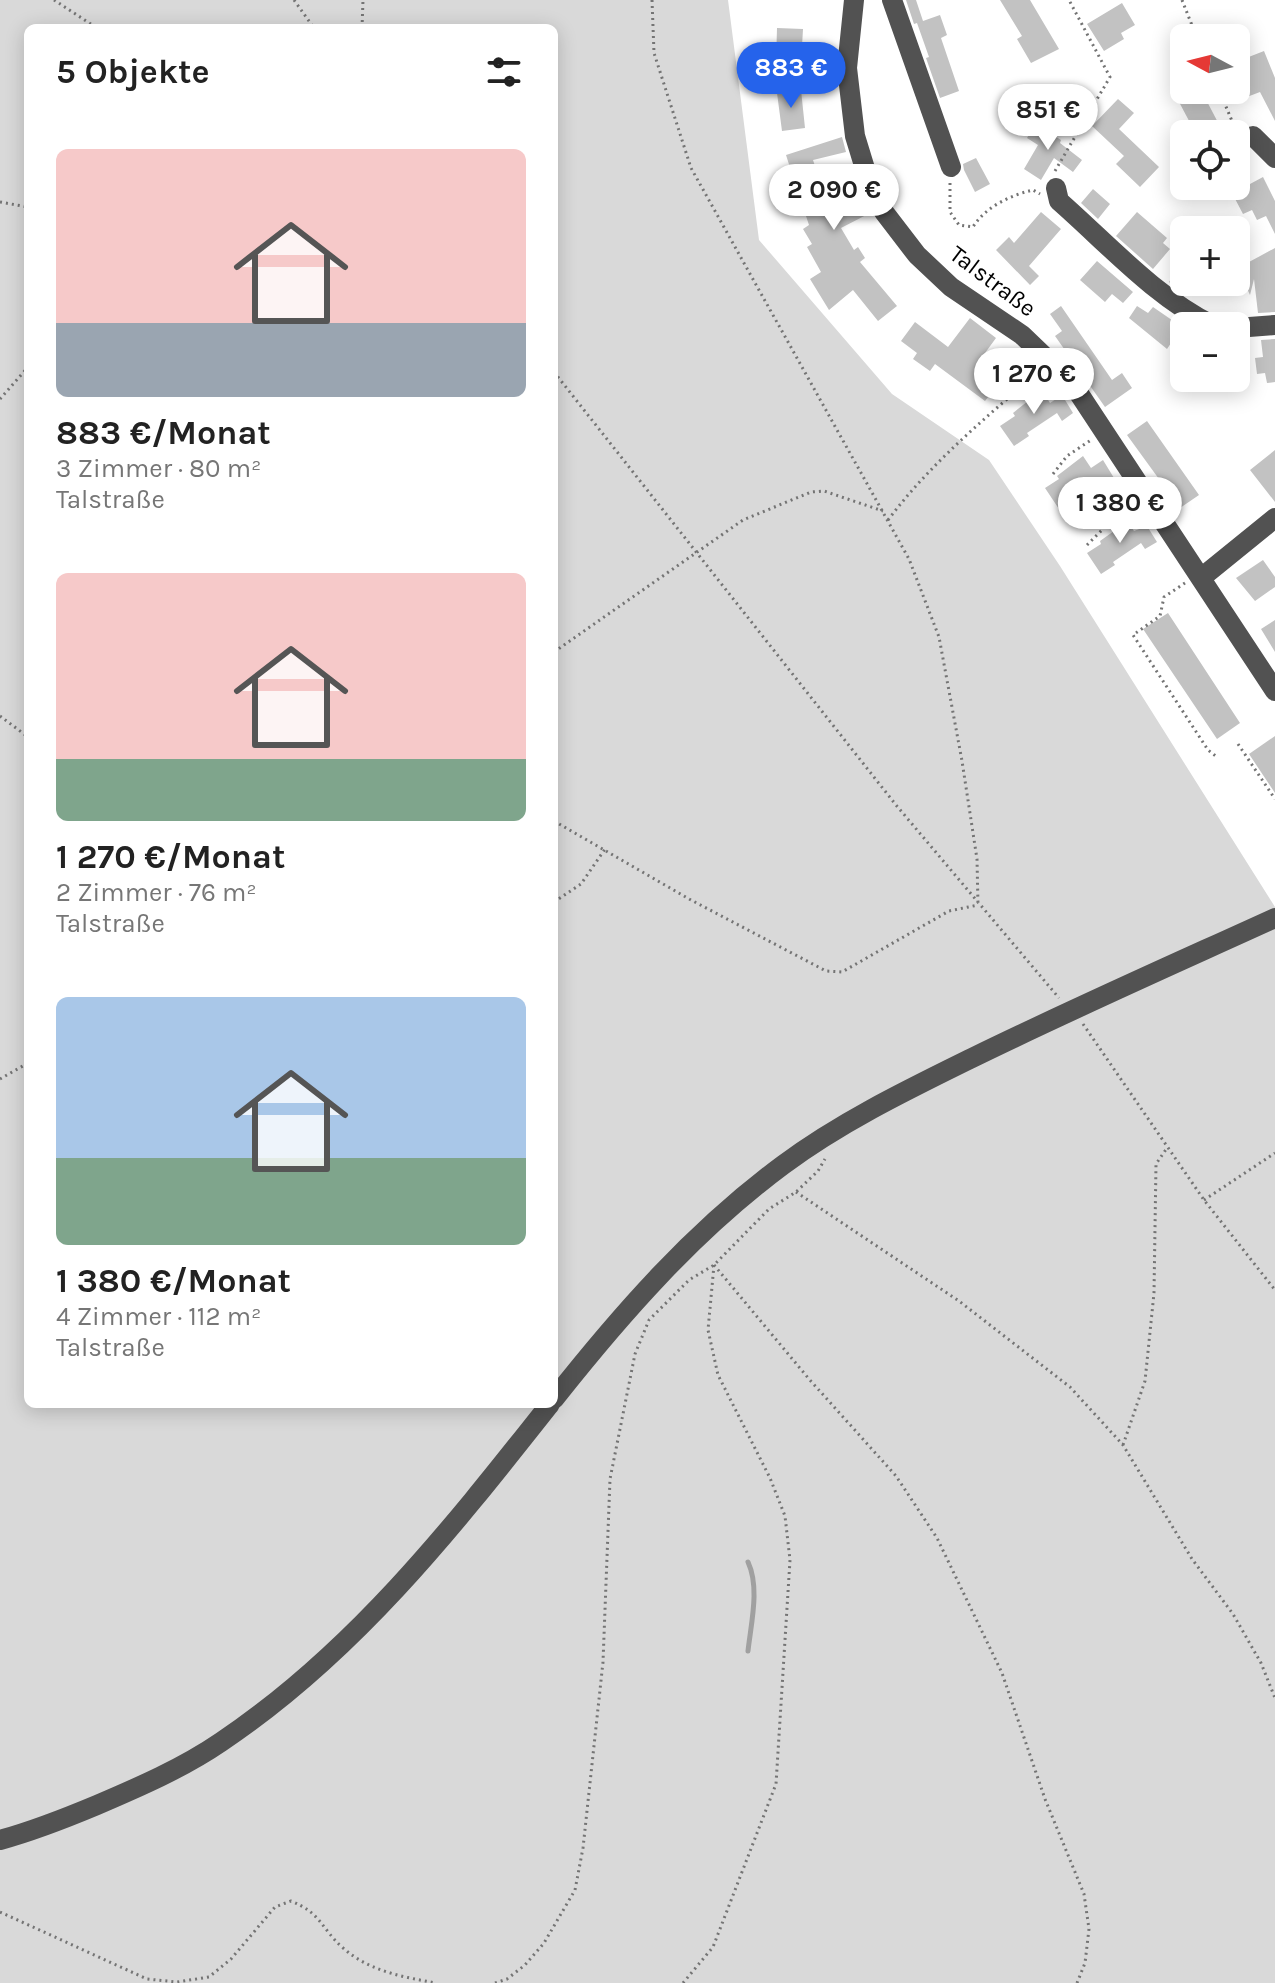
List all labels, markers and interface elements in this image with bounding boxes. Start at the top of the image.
north arrow [1170,24,1250,104]
map controls [1170,24,1250,392]
pin: 883 € [735,42,847,110]
icon: filters [482,50,526,94]
text: 5 Objekte [56,52,209,92]
text: 883 € [755,52,827,83]
pin: 851 € [992,84,1104,152]
text: 851 € [1016,94,1080,125]
button: locate [1170,120,1250,200]
pin: 2 090 € [760,164,908,232]
text: 2 090 € [787,174,881,205]
icon: home [219,201,363,345]
button: + [1170,216,1250,296]
street label: Talstraße [944,240,1042,322]
button: − [1170,312,1250,392]
pin: 1 270 € [960,348,1108,416]
text: 1 270 € [992,358,1076,389]
text: 883 €/Monat [56,413,271,453]
text: 3 Zimmer · 80 m² [56,453,261,484]
pin: 1 380 € [1046,477,1194,545]
text: Talstraße [56,484,165,515]
text: 1 380 € [1076,487,1164,518]
icon: home [219,625,363,769]
text: 1 270 €/Monat [56,837,285,877]
text: 2 Zimmer · 76 m² [56,877,257,908]
text: Talstraße [56,908,165,939]
icon: home [219,1049,363,1193]
text: 1 380 €/Monat [56,1261,291,1301]
text: 4 Zimmer · 112 m² [56,1301,261,1332]
text: Talstraße [56,1332,165,1363]

